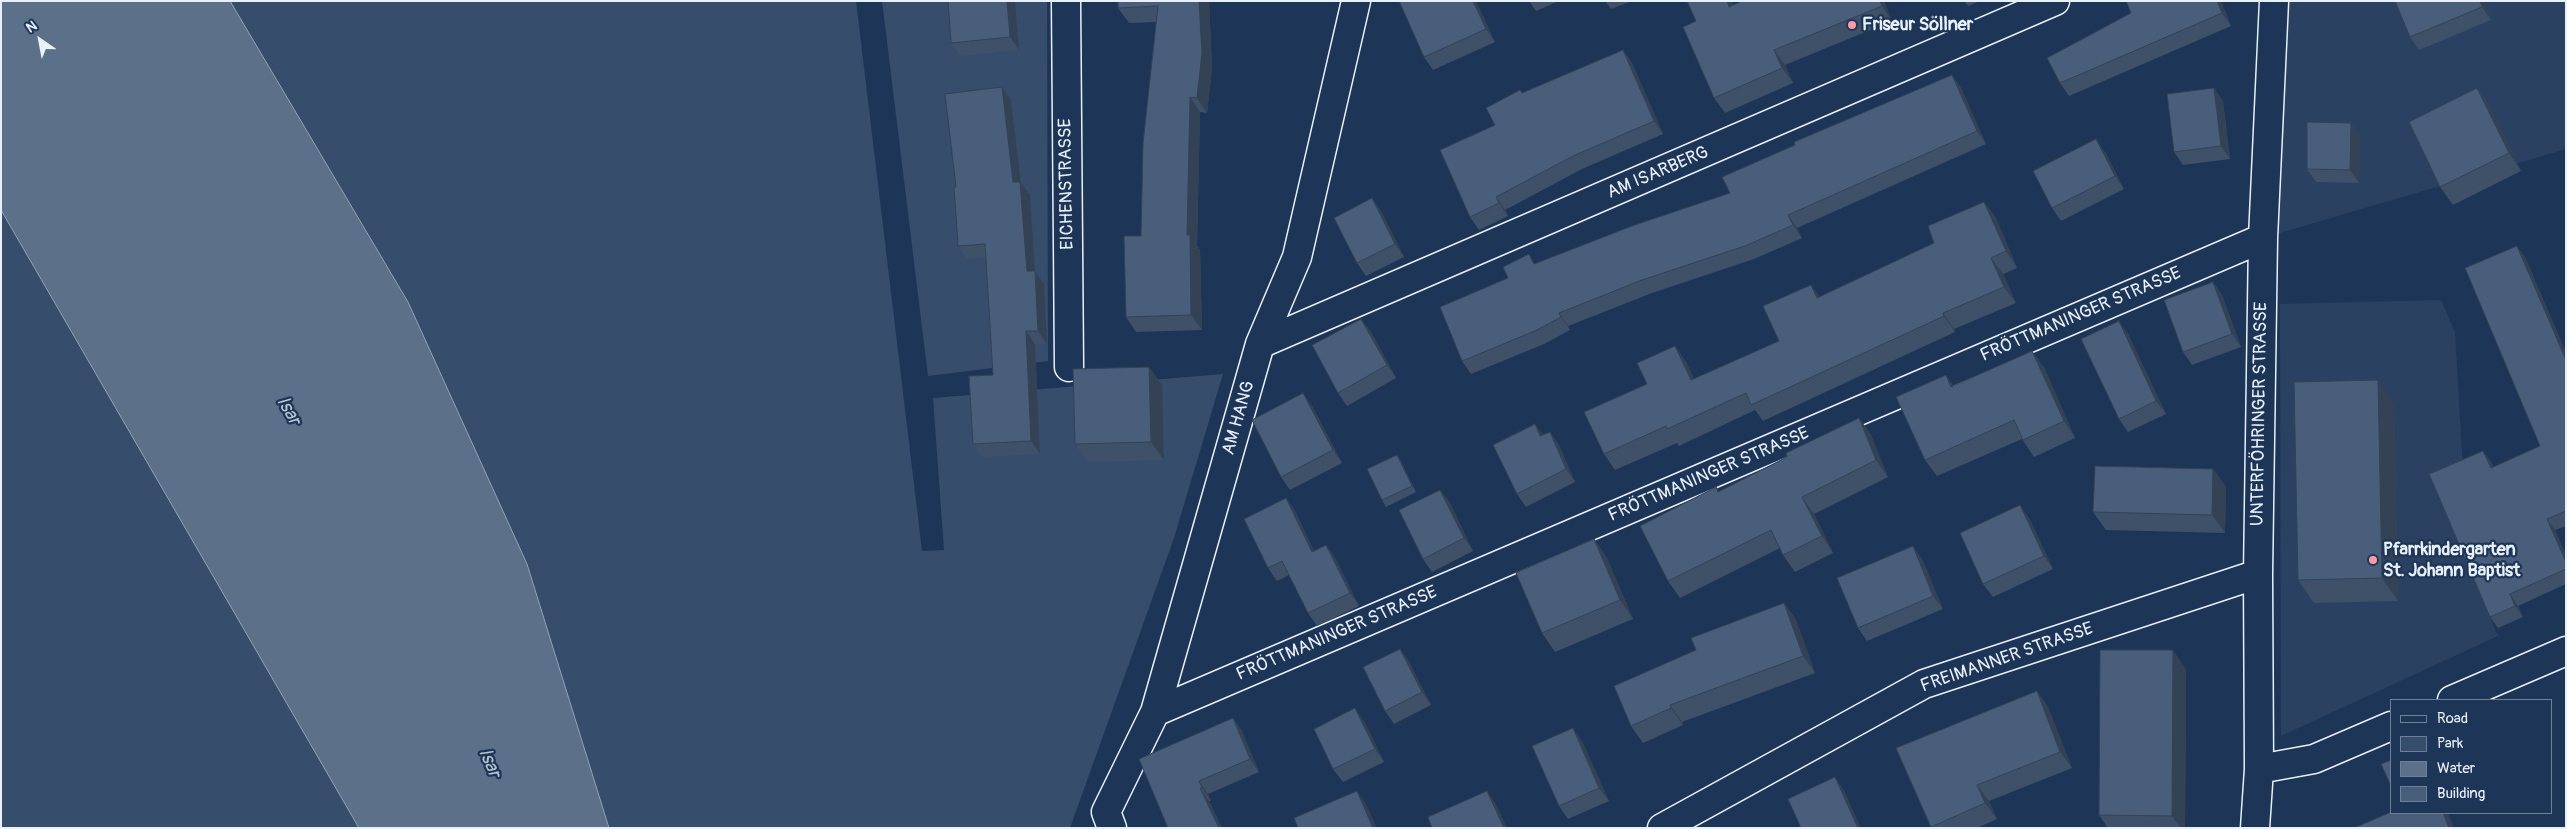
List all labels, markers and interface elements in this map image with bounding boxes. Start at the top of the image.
place label: Friseur Söllner [1862,14,1973,36]
north arrow [15,15,65,65]
text: N [23,17,40,37]
marker: Friseur Söllner [1846,19,1858,31]
street label: EICHENSTRASSE [1055,118,1079,250]
street label: AM ISARBERG [1604,142,1712,204]
street label: FRÖTTMANINGER STRASSE [1977,263,2185,367]
street label: UNTERFÖHRINGER STRASSE [2247,302,2273,526]
street label: AM HANG [1218,379,1260,457]
water label: Isar [271,393,305,429]
street label: FRÖTTMANINGER STRASSE [1605,423,1813,527]
place label: Pfarrkindergarten St. Johann Baptist [2383,539,2520,582]
marker: Pfarrkindergarten St. Johann Baptist [2367,554,2379,566]
street label: FRÖTTMANINGER STRASSE [1233,582,1441,686]
street label: FREIMANNER STRASSE [1918,618,2096,698]
legend [2390,699,2552,814]
text: Road [2437,709,2468,728]
text: Park [2437,734,2463,753]
water label: Isar [473,745,505,781]
text: Water [2437,759,2475,778]
text: Building [2437,784,2485,803]

